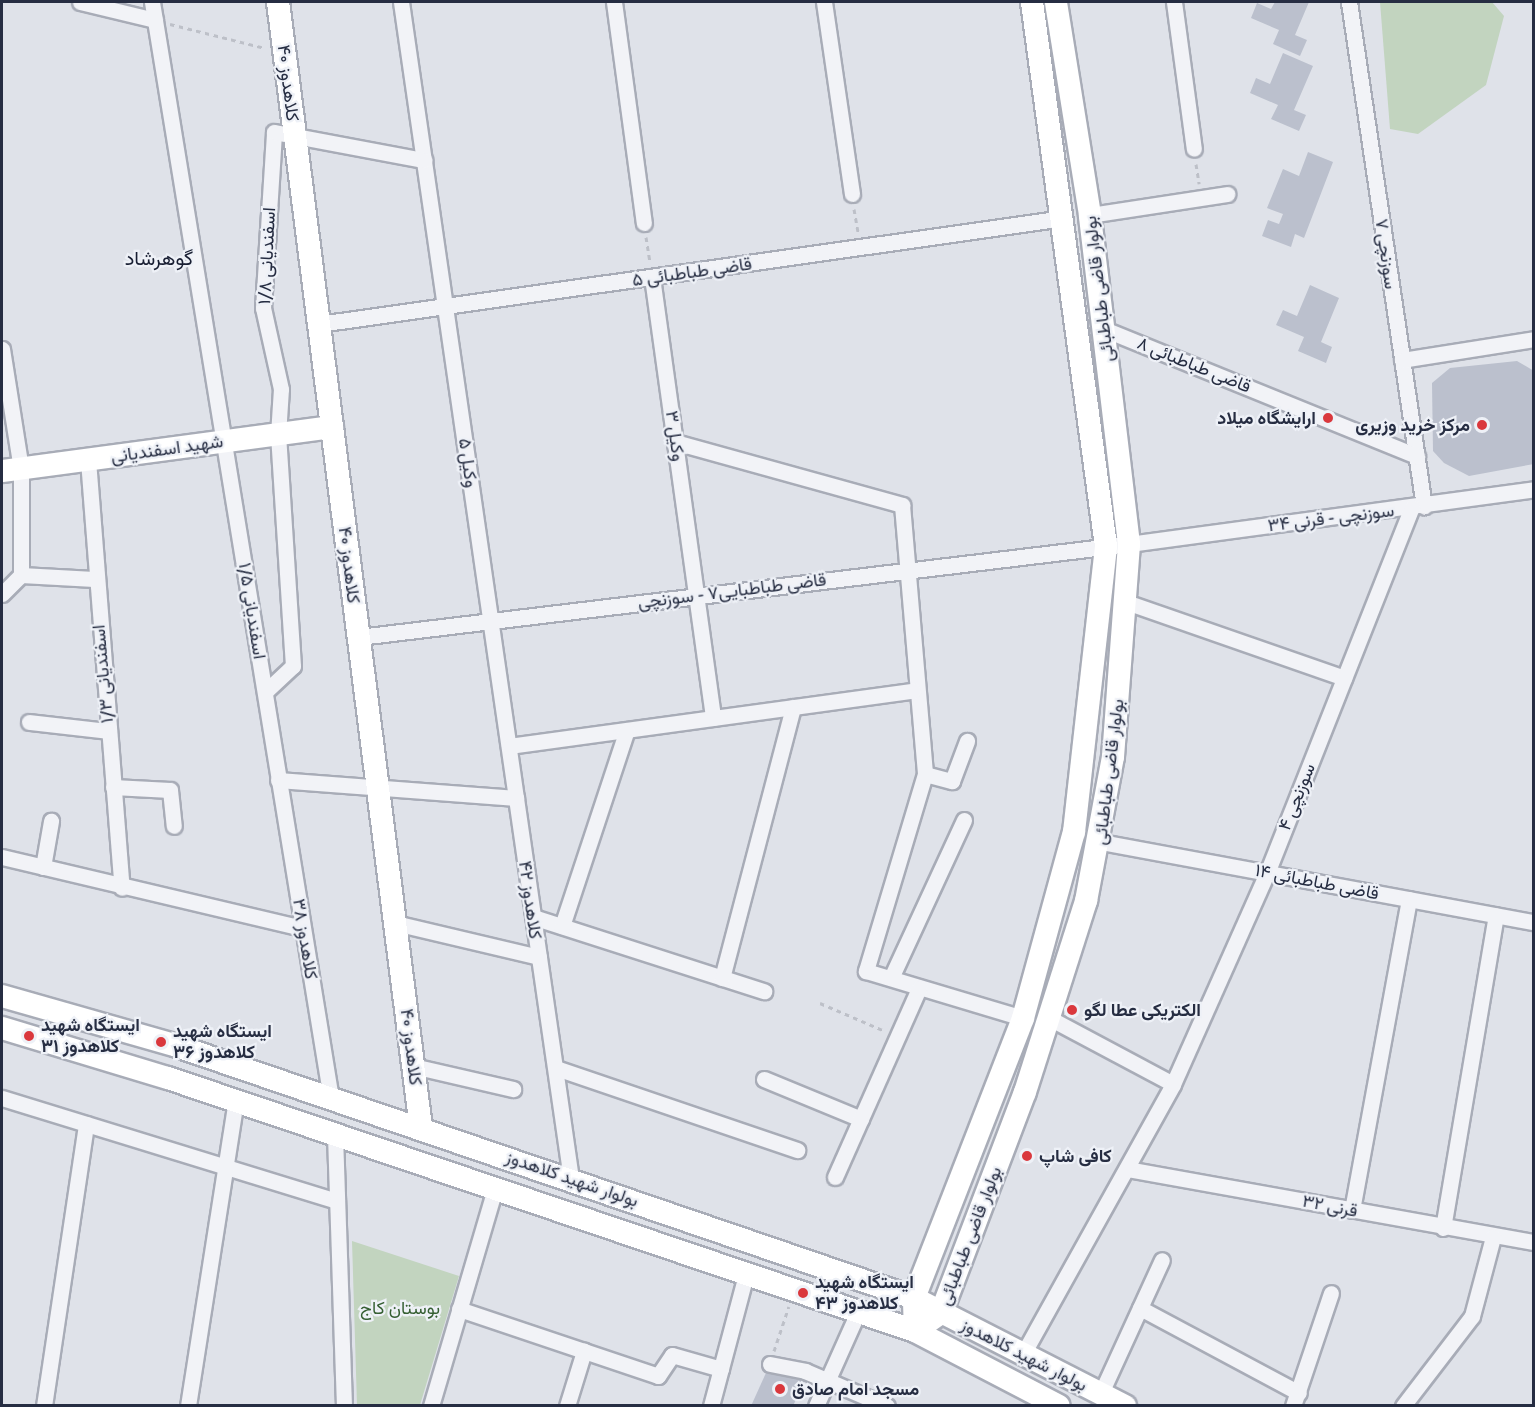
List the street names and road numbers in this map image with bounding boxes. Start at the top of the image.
street label: کلاهدوز ۴۰ [273,44,303,122]
street label: اسفندیانی ۱/۸ [254,207,280,305]
street label: بولوار قاضی طباطبائی [1079,215,1119,363]
street label: سوزنچی ۷ [1370,217,1402,291]
street label: قاضی طباطبائی ۵ [631,253,753,291]
street label: قاضی طباطبائی ۸ [1134,332,1254,398]
street label: وکيل ۳ [661,409,689,463]
street label: شهید اسفندیانی [109,430,225,468]
street label: وکيل ۵ [454,437,482,489]
street label: سوزنچی - قرنی ۳۴ [1267,500,1395,536]
street label: کلاهدوز ۴۰ [334,526,364,604]
street label: اسفندیانی ۱/۵ [234,561,270,661]
street label: قاضی طباطبایی۷ - سوزنچی [637,569,827,613]
street label: اسفندیانی ۱/۳ [88,624,118,724]
street label: بولوار قاضی طباطبائی [1089,698,1129,846]
street label: سوزنچی ۴ [1274,760,1320,834]
street label: قاضی طباطبائی ۱۴ [1253,859,1381,905]
street label: کلاهدوز ۴۲ [514,860,546,940]
street label: کلاهدوز ۳۸ [288,897,322,981]
street label: کلاهدوز ۴۰ [396,1008,426,1086]
street label: بولوار شهید کلاهدوز [503,1146,641,1212]
street label: بولوار قاضی طباطبائی [934,1164,1006,1308]
street label: قرنی ۳۲ [1300,1190,1360,1222]
street label: بولوار شهید کلاهدوز [957,1314,1091,1396]

